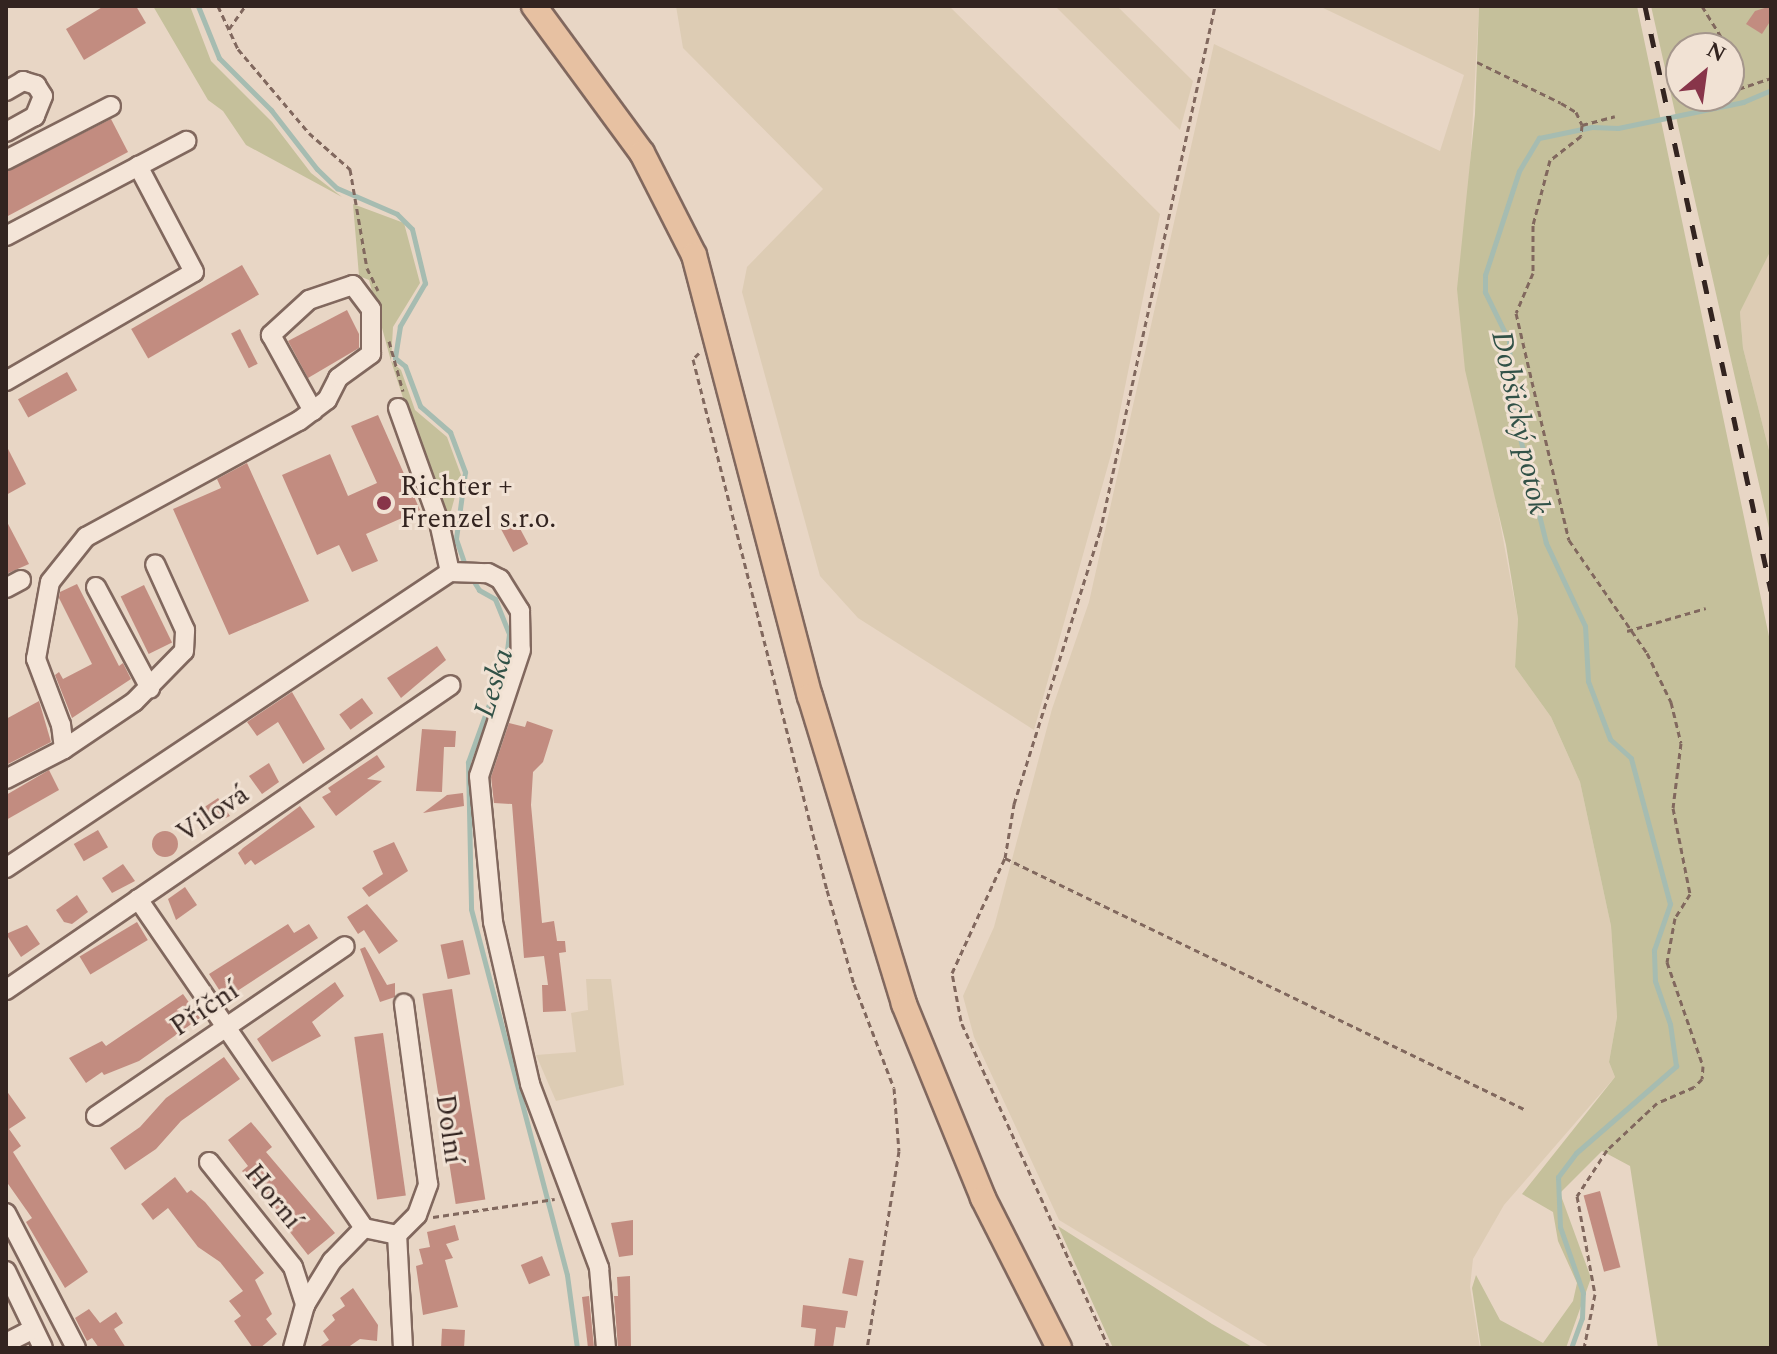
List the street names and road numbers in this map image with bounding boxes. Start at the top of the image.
street label: Vilová [170,778,256,850]
street label: Příční [164,974,246,1044]
street label: Dolní [427,1092,471,1166]
street label: Horní [237,1158,309,1236]

